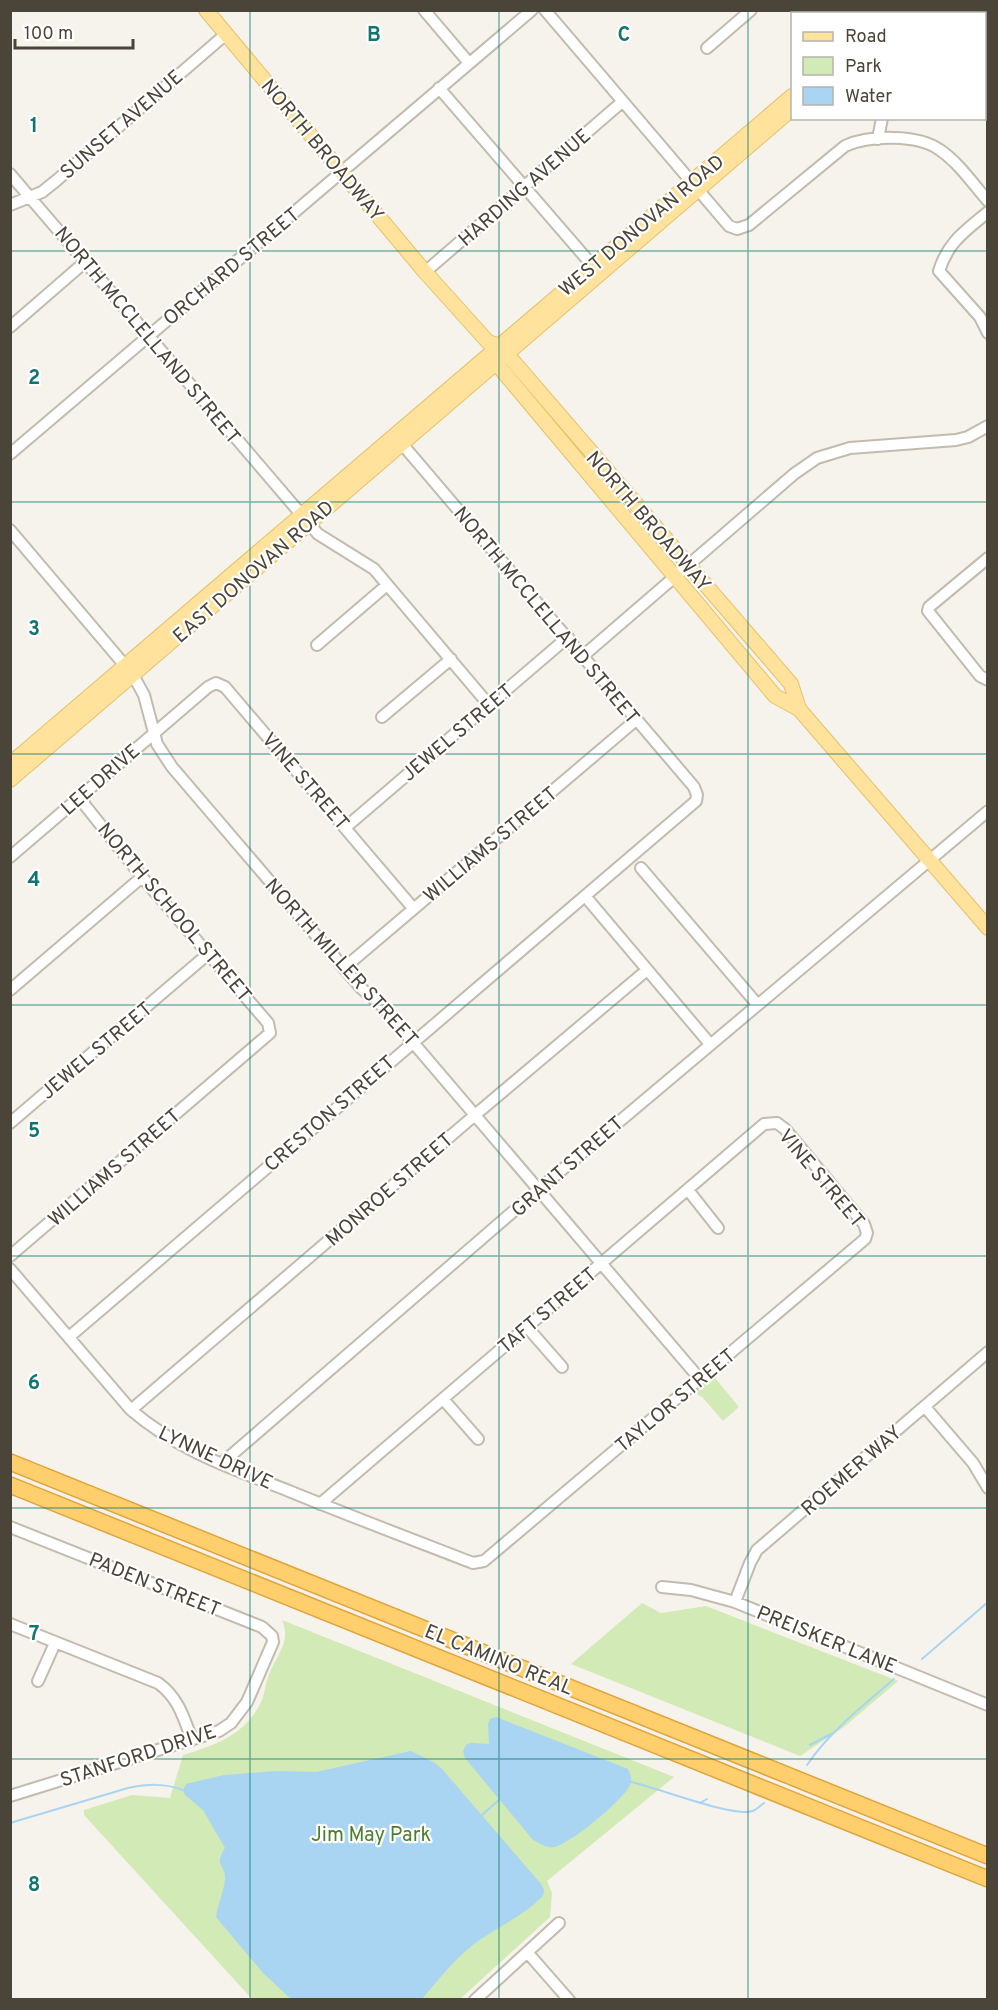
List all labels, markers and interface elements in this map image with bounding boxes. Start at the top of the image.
scale bar [15,12,134,50]
legend [791,12,986,120]
text: 100 m [24,23,73,46]
text: B [367,23,381,49]
text: C [618,23,630,49]
text: Road [845,26,887,49]
text: Park [845,56,882,79]
street label: SUNSET AVENUE [55,65,189,186]
street label: NORTH BROADWAY [254,75,389,228]
text: Water [845,86,892,109]
text: 1 [30,114,38,140]
street label: HARDING AVENUE [454,124,597,253]
street label: WEST DONOVAN ROAD [554,150,730,303]
street label: ORCHARD STREET [159,203,306,332]
street label: NORTH MCCLELLAND STREET [48,222,245,451]
text: 2 [28,366,40,392]
street label: NORTH BROADWAY [579,446,716,598]
street label: EAST DONOVAN ROAD [168,495,340,650]
street label: NORTH MCCLELLAND STREET [447,502,644,731]
text: 3 [28,617,40,643]
street label: JEWEL STREET [397,679,520,788]
street label: VINE STREET [255,728,354,837]
street label: LEE DRIVE [56,739,146,822]
street label: WILLIAMS STREET [419,782,564,909]
street label: NORTH SCHOOL STREET [91,818,256,1009]
text: 4 [28,868,40,894]
street label: NORTH MILLER STREET [258,874,423,1053]
street label: JEWEL STREET [36,997,159,1106]
street label: CRESTON STREET [259,1050,401,1179]
street label: WILLIAMS STREET [43,1104,187,1233]
street label: GRANT STREET [506,1111,630,1224]
text: 5 [28,1119,40,1145]
street label: VINE STREET [772,1124,869,1234]
street label: MONROE STREET [321,1128,460,1253]
street label: TAFT STREET [493,1263,603,1361]
street label: TAYLOR STREET [611,1344,742,1459]
text: 6 [28,1371,40,1397]
street label: ROEMER WAY [796,1420,908,1523]
street label: LYNNE DRIVE [154,1421,277,1497]
street label: PADEN STREET [85,1548,224,1624]
street label: PREISKER LANE [752,1601,900,1681]
street label: EL CAMINO REAL [420,1619,576,1702]
text: 7 [29,1622,39,1648]
street label: STANFORD DRIVE [57,1719,220,1794]
park label: Jim May Park [311,1823,431,1849]
text: 8 [28,1873,40,1899]

